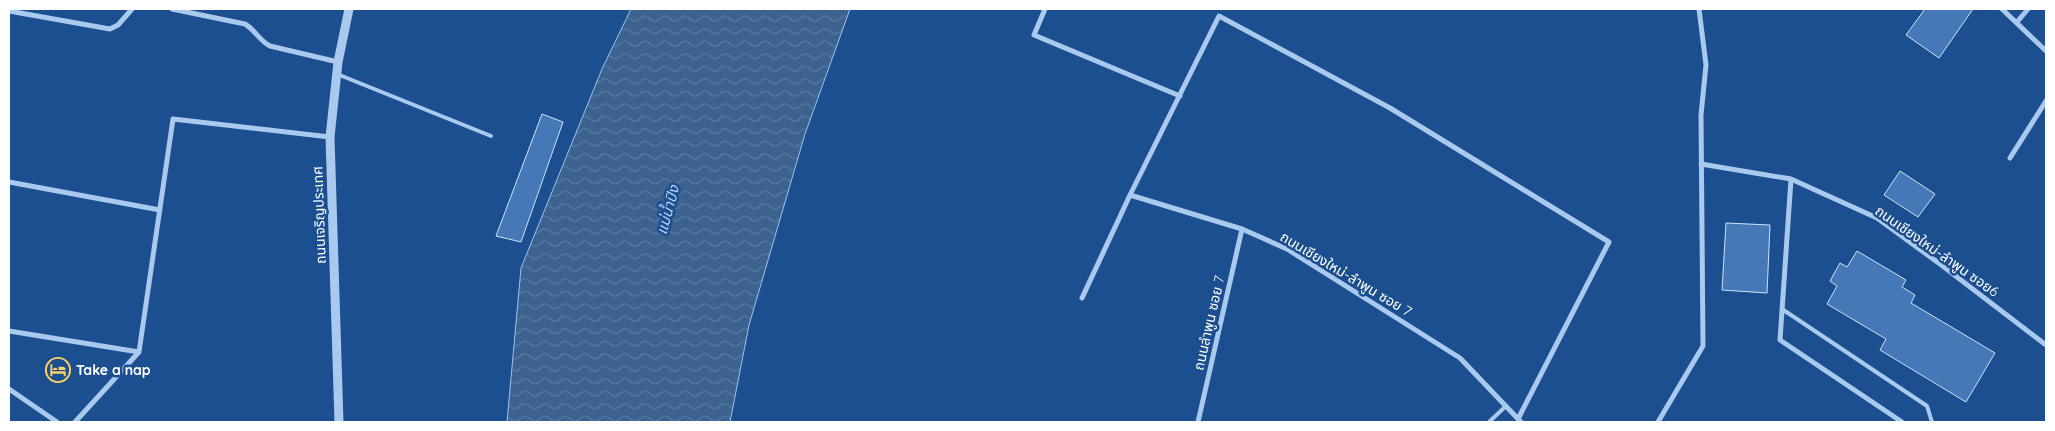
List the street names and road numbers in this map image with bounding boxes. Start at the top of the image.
street label: ถนนเจริญประเทศ [308,166,330,264]
street label: ถนนเชียงใหม่-ลำพูน ซอย6 [1872,202,2003,301]
street label: ถนนเชียงใหม่-ลำพูน ซอย 7 [1277,228,1415,320]
street label: ถนนลำพูน ซอย 7 [1189,274,1229,372]

